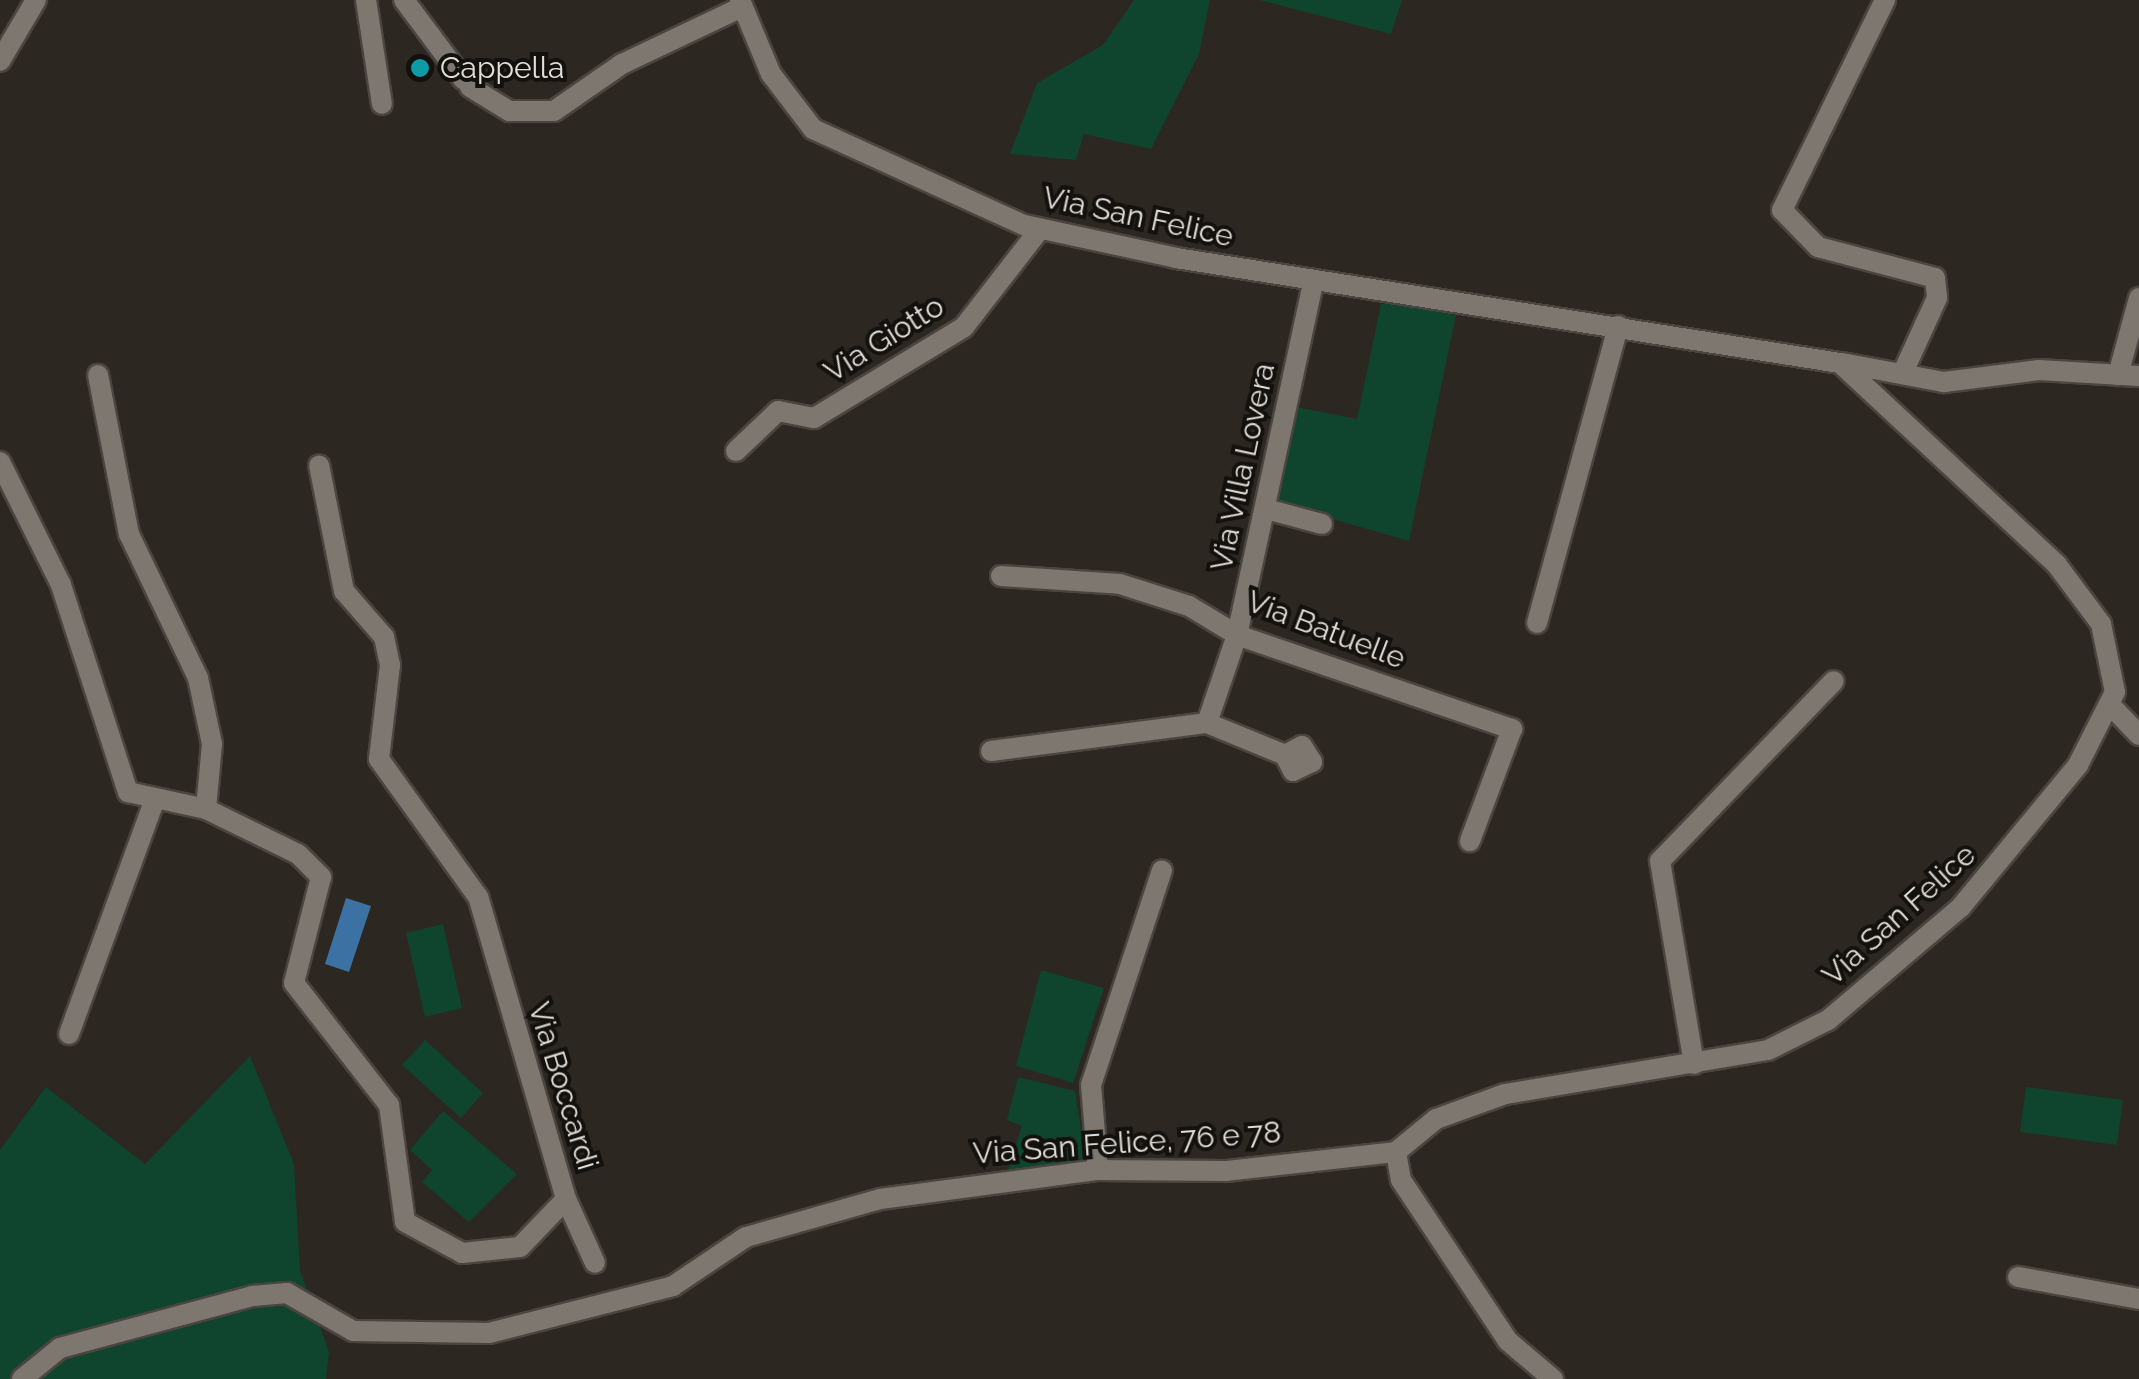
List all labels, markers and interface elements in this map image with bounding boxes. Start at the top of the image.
place label: Cappella [440,50,564,86]
marker: Cappella [409,57,431,79]
street label: Via San Felice [1040,179,1236,255]
street label: Via Giotto [818,288,950,390]
street label: Via Villa Lovera [1203,359,1283,575]
street label: Via Batuelle [1242,583,1410,677]
street label: Via San Felice [1815,837,1983,993]
street label: Via Boccardi [520,998,606,1174]
street label: Via San Felice, 76 e 78 [972,1114,1282,1172]

